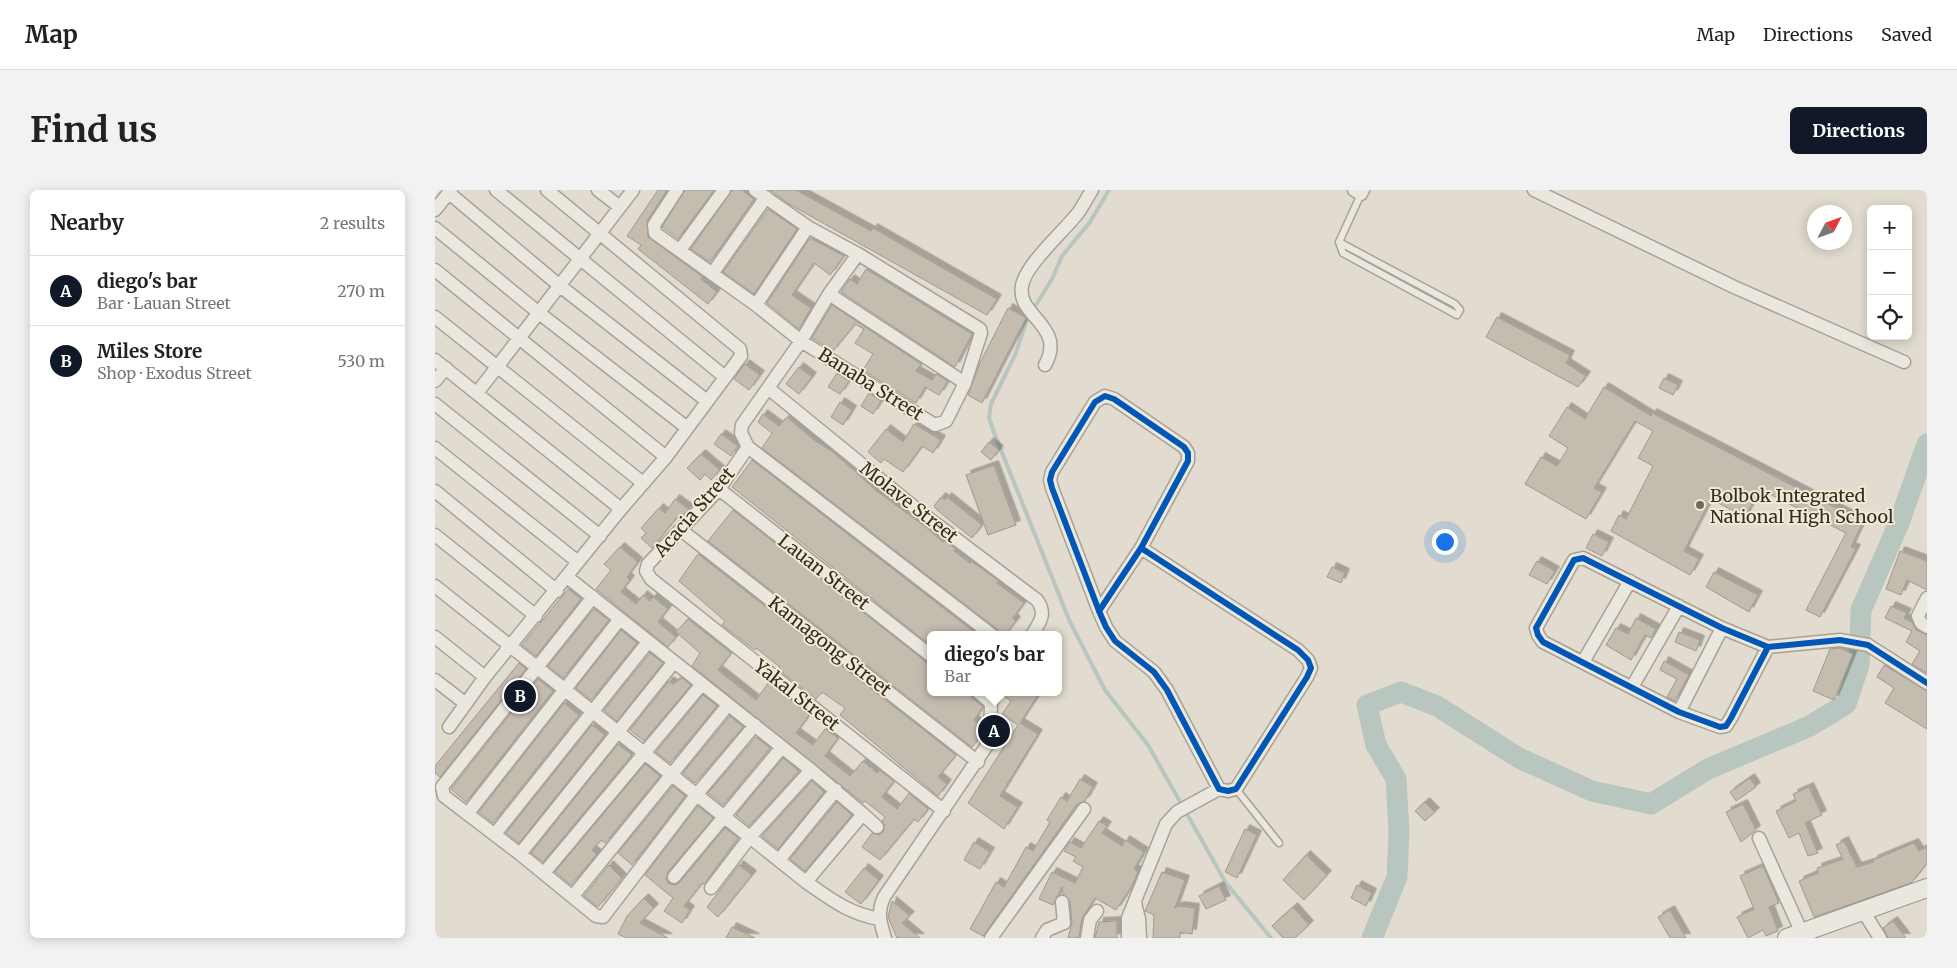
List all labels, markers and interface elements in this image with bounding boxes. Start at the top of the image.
text: Map [25,19,78,50]
text: Map [1697,23,1735,46]
text: Directions [1763,23,1853,46]
text: Saved [1881,23,1932,46]
button: Directions [1790,107,1927,154]
text: Find us [30,108,157,152]
north arrow [1807,205,1852,250]
map controls [1867,205,1912,340]
button: + [1867,205,1912,250]
text: Nearby [50,209,124,236]
text: 2 results [320,213,385,233]
button: − [1867,250,1912,295]
text: diego's bar [97,269,198,293]
text: A [60,281,72,301]
text: 270 m [337,281,385,301]
text: Bar · Lauan Street [97,293,231,313]
button: locate [1867,295,1912,340]
text: Miles Store [97,339,202,363]
street label: Banaba Street [814,342,928,426]
text: B [60,351,72,371]
text: 530 m [337,351,385,371]
text: Shop · Exodus Street [97,363,252,383]
street label: Molave Street [855,457,963,547]
street label: Acacia Street [648,462,739,562]
place label: Bolbok Integrated National High School [1710,484,1894,528]
marker: Bolbok Integrated National High School [1694,499,1706,511]
street label: Lauan Street [774,529,874,615]
your location [1432,529,1458,555]
street label: Kamagong Street [764,591,896,701]
popup [927,631,1062,696]
text: diego's bar [944,642,1045,666]
street label: Yakal Street [749,654,844,736]
text: Bar [944,666,971,686]
pin: B [504,677,536,715]
pin: A [978,712,1010,750]

